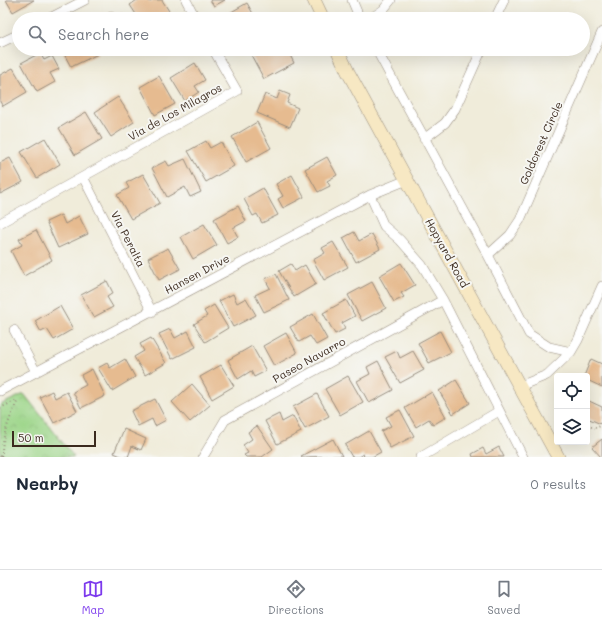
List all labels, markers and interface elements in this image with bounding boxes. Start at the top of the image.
search box [12,12,590,56]
icon: search [26,23,48,45]
text: Search here [58,24,149,44]
street label: Via de Los Milagros [125,80,224,144]
street label: Goldcrest Circle [515,99,566,187]
street label: Via Peralta [108,208,149,270]
street label: Hopyard Road [422,215,473,290]
street label: Hansen Drive [162,250,232,297]
street label: Paseo Navarro [270,333,348,386]
map controls [554,373,590,445]
button: locate [554,373,590,409]
button: layers [554,409,590,445]
scale bar [12,429,96,448]
text: 50 m [18,430,44,445]
text: Nearby [16,472,78,494]
text: 0 results [531,475,586,492]
tab: Map [82,578,104,617]
tab: Directions [268,578,324,617]
tab: Saved [487,578,520,617]

